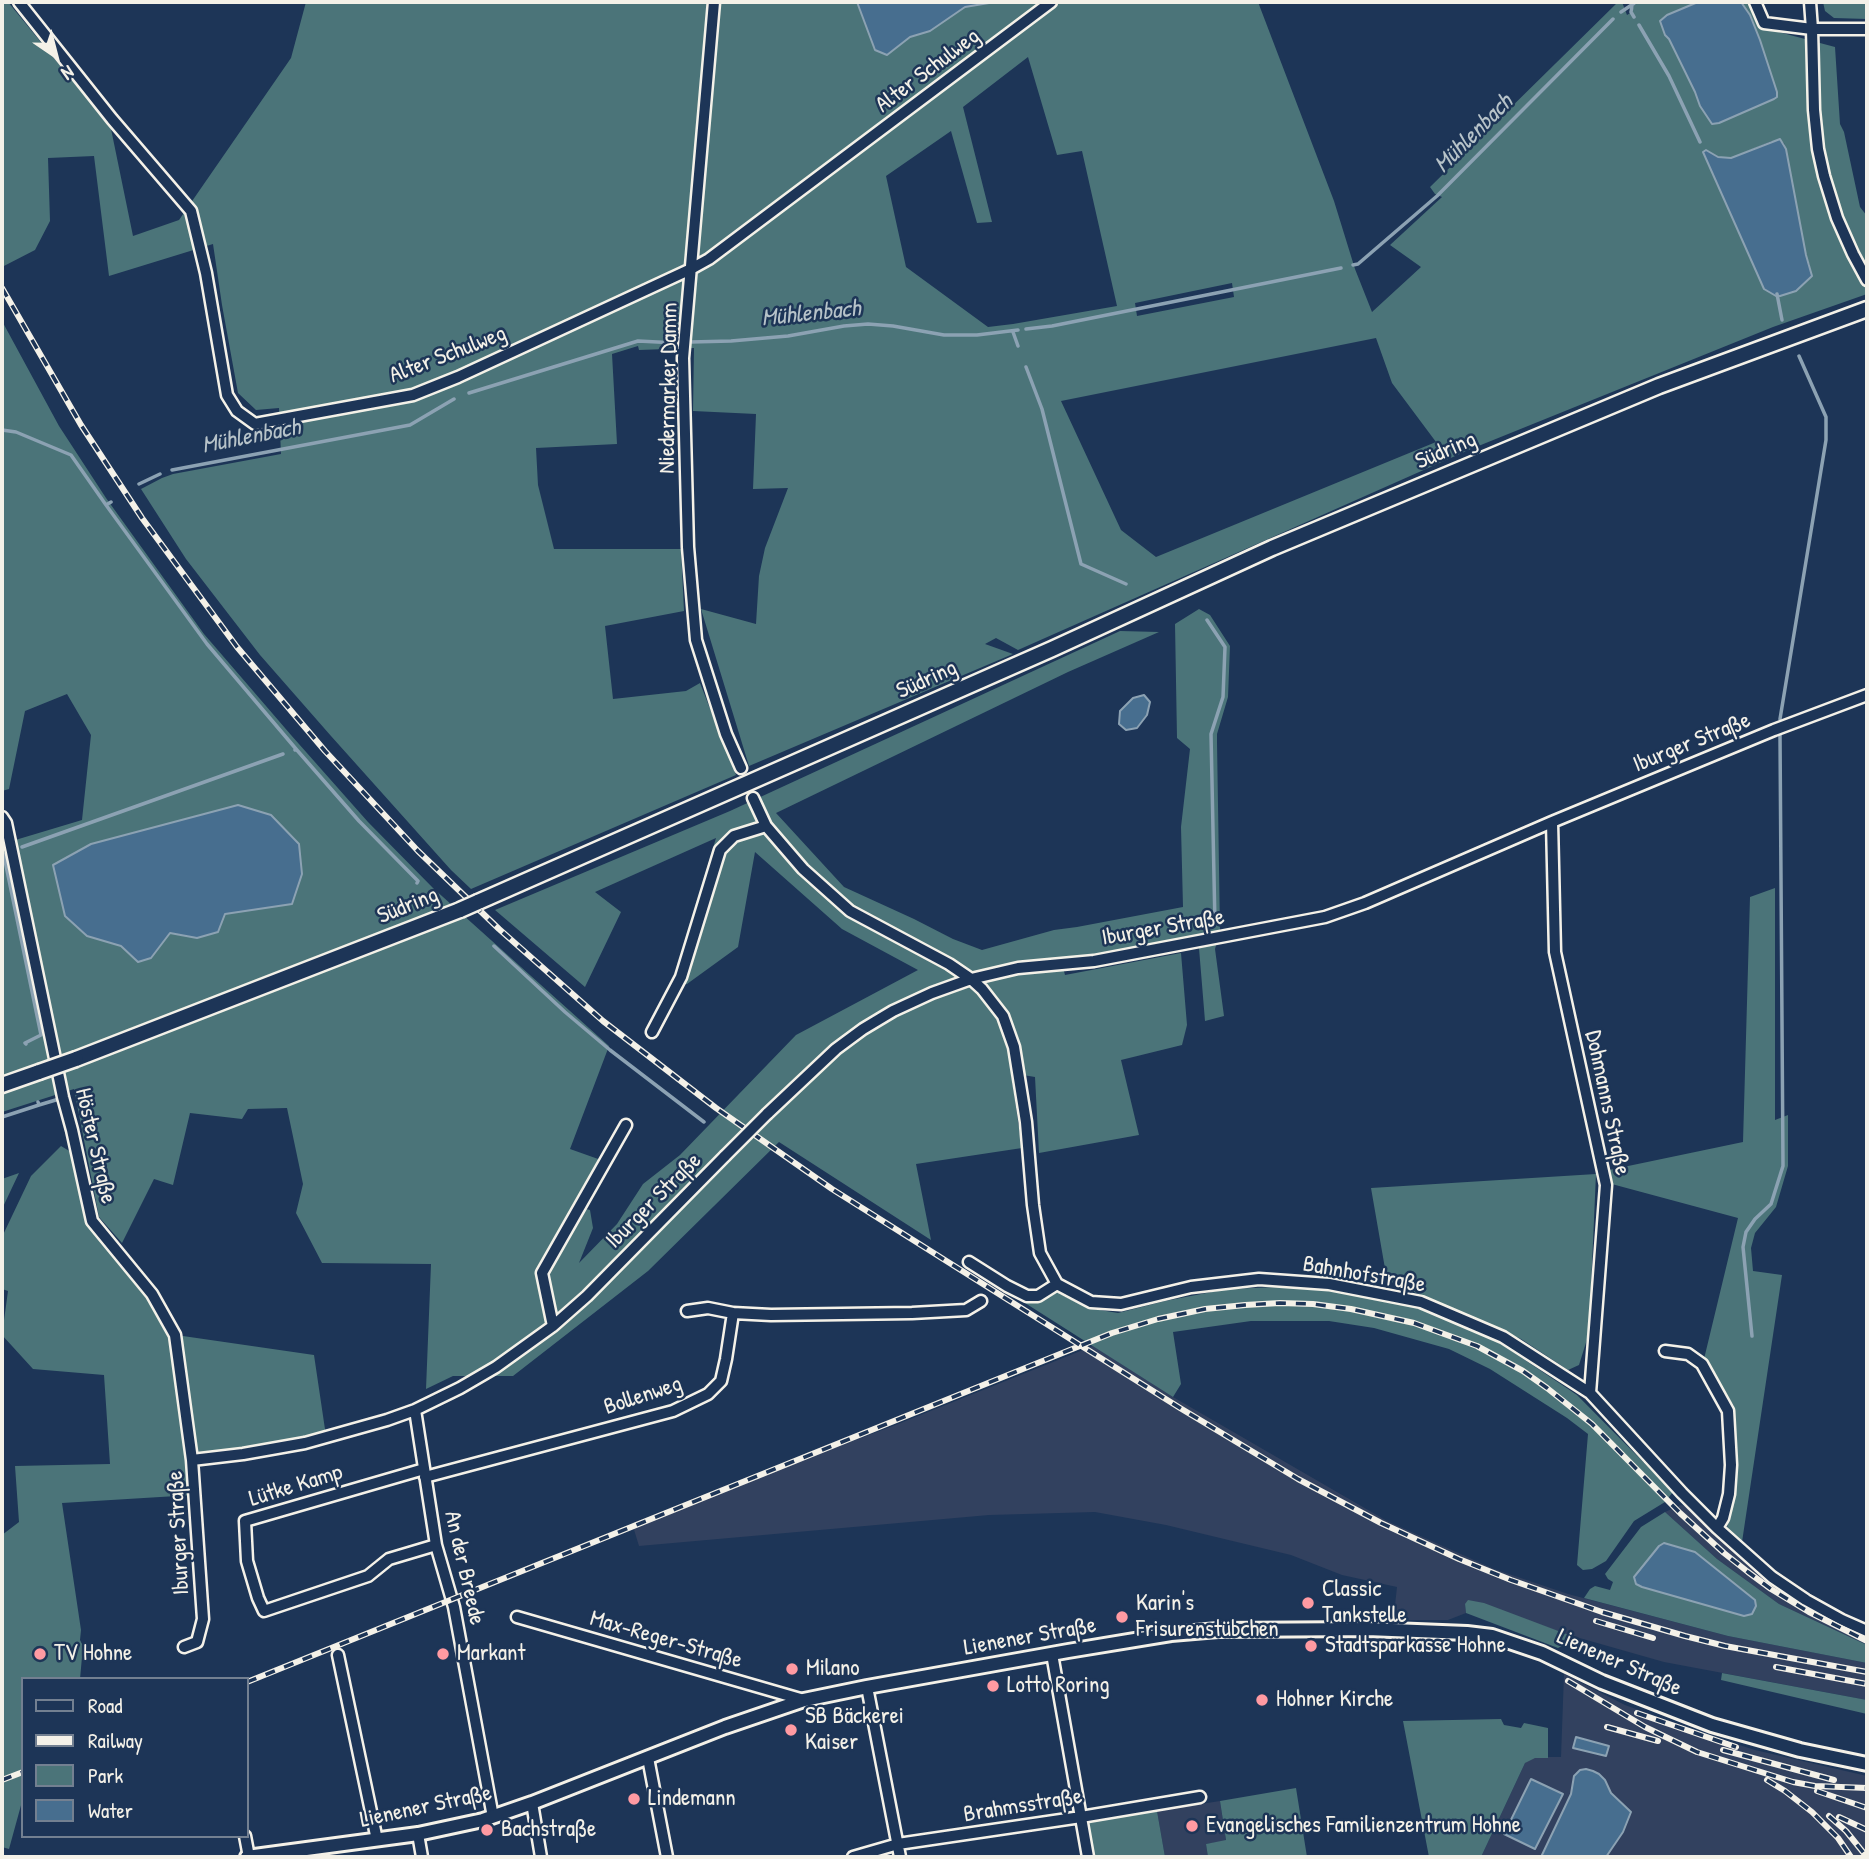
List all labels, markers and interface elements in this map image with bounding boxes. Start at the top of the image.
north arrow [21,21,91,91]
street label: Alter Schulweg [871,23,985,119]
text: N [56,60,80,87]
water label: Mühlenbach [1429,89,1519,179]
water label: Mühlenbach [760,294,862,334]
street label: Niedermarker Damm [654,302,684,474]
street label: Alter Schulweg [386,320,510,390]
water label: Mühlenbach [199,413,303,461]
street label: Südring [1411,426,1481,476]
street label: Südring [892,655,962,705]
street label: Iburger Straße [1629,707,1755,779]
street label: Südring [373,881,443,931]
street label: Iburger Straße [1099,904,1227,952]
street label: Dohmanns Straße [1578,1028,1636,1178]
street label: Höster Straße [68,1086,122,1206]
street label: Iburger Straße [600,1147,708,1255]
street label: Bahnhofstraße [1301,1251,1427,1299]
street label: Bollenweg [600,1370,686,1422]
street label: Lütke Kamp [246,1459,346,1513]
street label: Iburger Straße [162,1470,196,1596]
street label: An der Breede [437,1508,491,1628]
place label: Classic Tankstelle [1322,1576,1407,1630]
place label: Karin's Frisurenstübchen [1136,1590,1279,1644]
marker: Classic Tankstelle [1300,1595,1316,1611]
street label: Max-Reger-Straße [587,1605,745,1675]
marker: Karin's Frisurenstübchen [1114,1609,1130,1625]
street label: Lienener Straße [962,1612,1098,1662]
street label: Lienener Straße [1552,1623,1686,1703]
place label: Stadtsparkasse Hohne [1325,1632,1506,1660]
marker: Stadtsparkasse Hohne [1303,1638,1319,1654]
place label: TV Hohne [54,1640,132,1668]
place label: Markant [457,1640,525,1668]
marker: TV Hohne [32,1646,48,1662]
marker: Markant [435,1646,451,1662]
place label: Milano [806,1655,860,1683]
marker: Milano [784,1661,800,1677]
place label: Lotto Roring [1007,1672,1110,1700]
legend [21,1677,248,1838]
marker: Lotto Roring [985,1678,1001,1694]
place label: Hohner Kirche [1276,1686,1393,1714]
text: Road [88,1691,122,1720]
marker: Hohner Kirche [1254,1692,1270,1708]
place label: SB Bäckerei Kaiser [805,1703,904,1757]
marker: SB Bäckerei Kaiser [783,1722,799,1738]
text: Railway [88,1726,143,1755]
text: Park [88,1761,123,1790]
street label: Lienener Straße [358,1780,494,1834]
street label: Brahmsstraße [962,1783,1084,1829]
place label: Lindemann [648,1785,736,1813]
marker: Lindemann [626,1791,642,1807]
text: Water [88,1796,133,1825]
place label: Evangelisches Familienzentrum Hohne [1206,1812,1521,1840]
place label: Bachstraße [501,1816,596,1844]
marker: Evangelisches Familienzentrum Hohne [1184,1818,1200,1834]
marker: Bachstraße [479,1822,495,1838]

